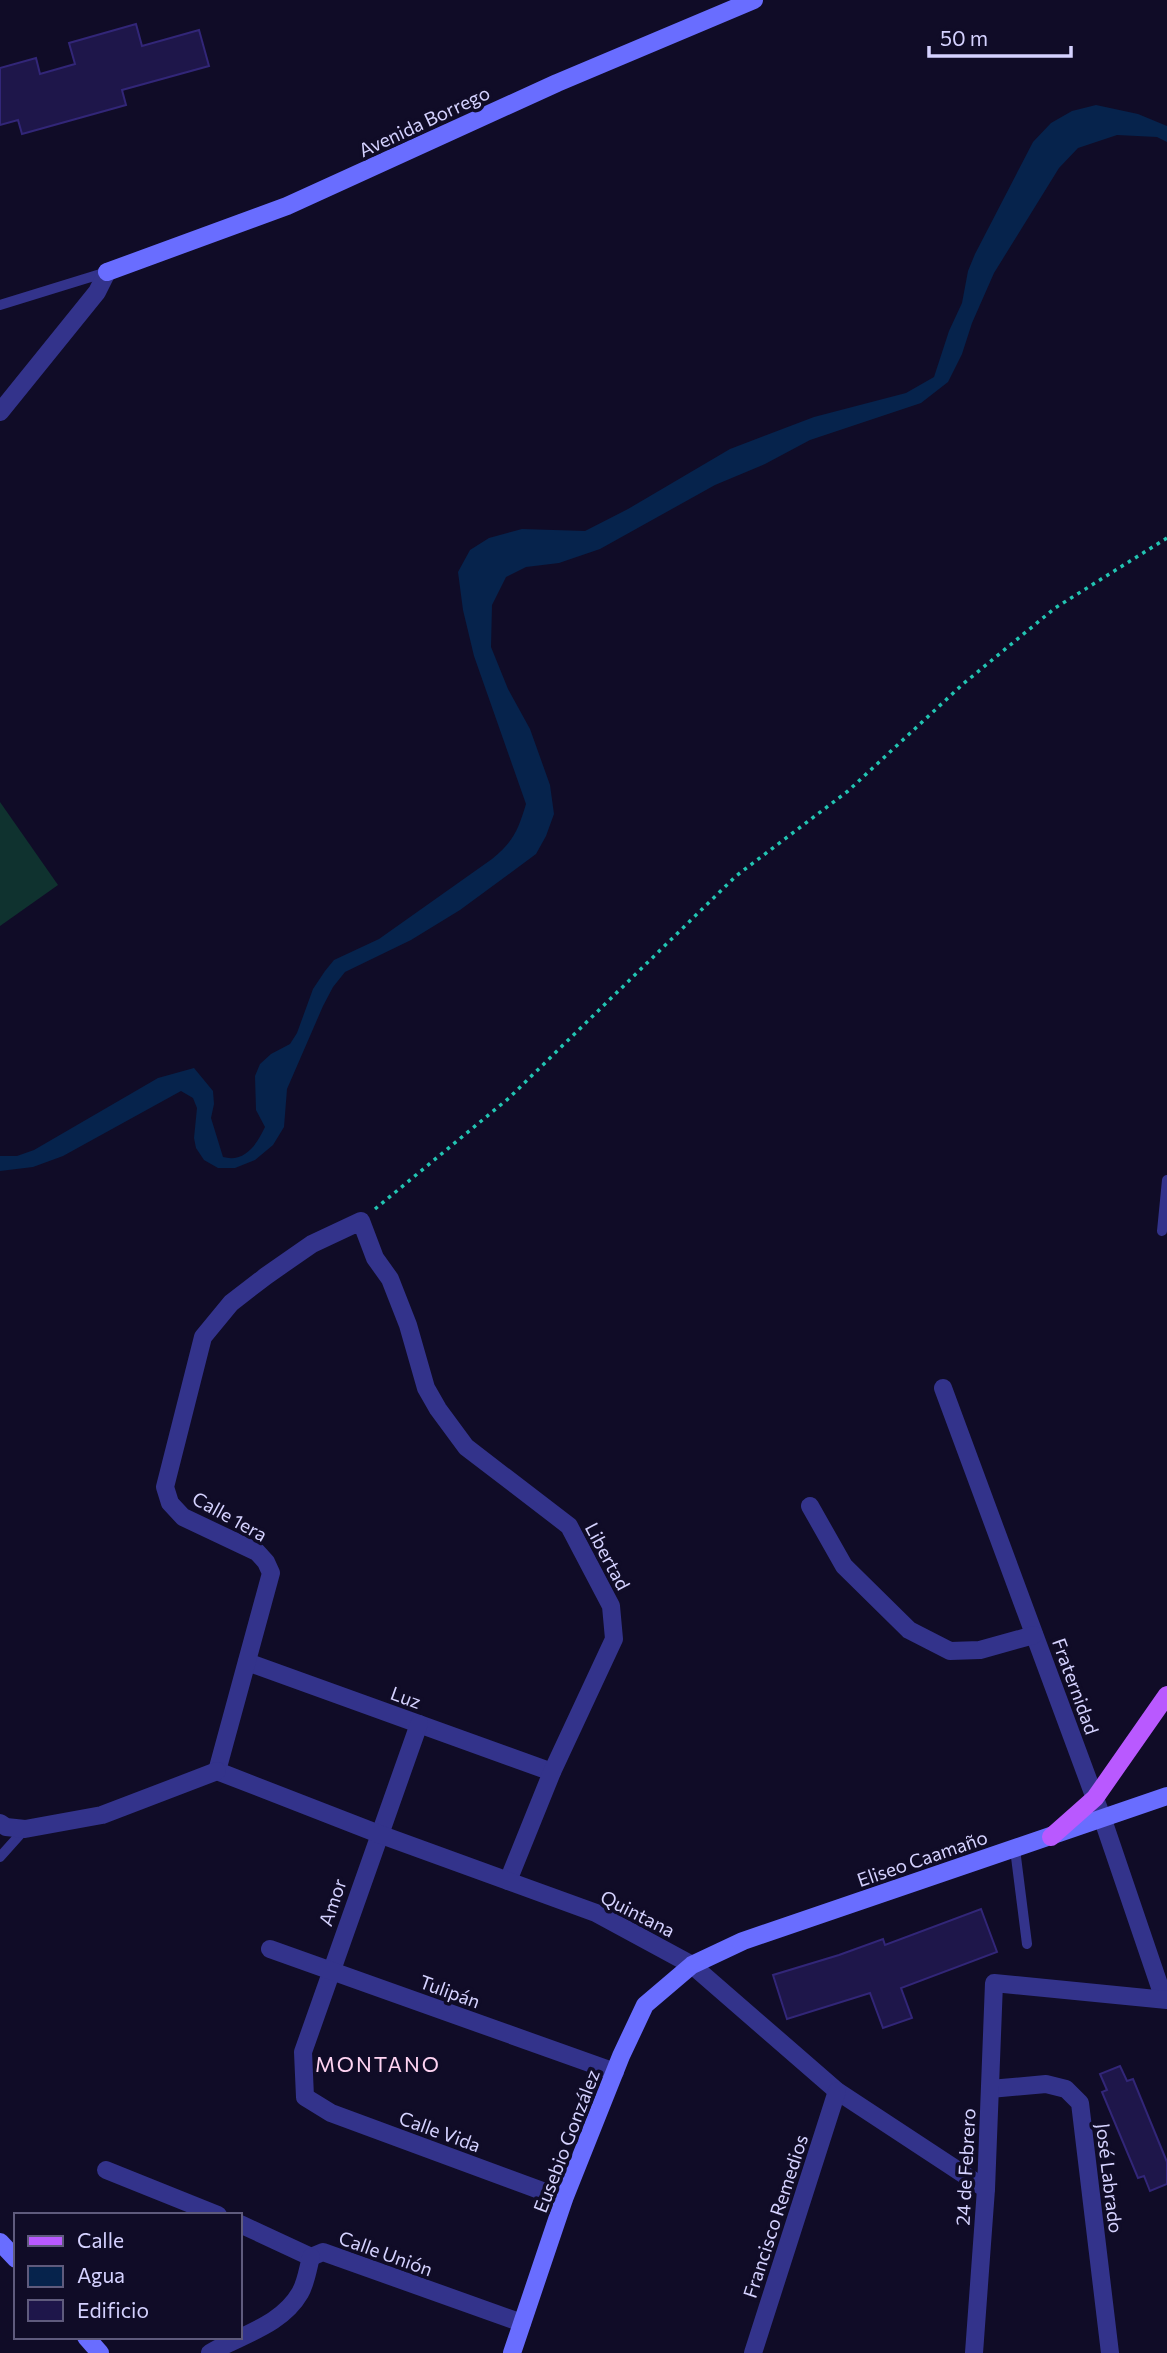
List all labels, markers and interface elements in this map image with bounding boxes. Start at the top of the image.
scale bar [929,14,1071,58]
text: 50 m [940,25,988,50]
street label: Avenida Borrego [355,81,493,161]
street label: Calle 1era [189,1486,271,1546]
street label: Libertad [581,1518,635,1594]
street label: Fraternidad [1048,1635,1104,1737]
street label: Luz [388,1681,424,1713]
street label: Eliseo Caamaño [854,1825,990,1891]
street label: Amor [313,1875,351,1929]
street label: Quintana [597,1884,679,1942]
street label: Tulipán [417,1969,483,2013]
district label: MONTANO [315,2051,441,2076]
street label: Eusebio González [528,2066,604,2216]
street label: Calle Vida [396,2106,484,2156]
street label: 24 de Febrero [950,2108,980,2226]
street label: José Labrado [1092,2122,1128,2234]
street label: Francisco Remedios [738,2131,812,2301]
legend [14,2213,242,2339]
street label: Calle Unión [336,2225,436,2281]
text: Calle [77,2227,124,2252]
text: Agua [77,2262,125,2287]
text: Edificio [77,2297,149,2322]

